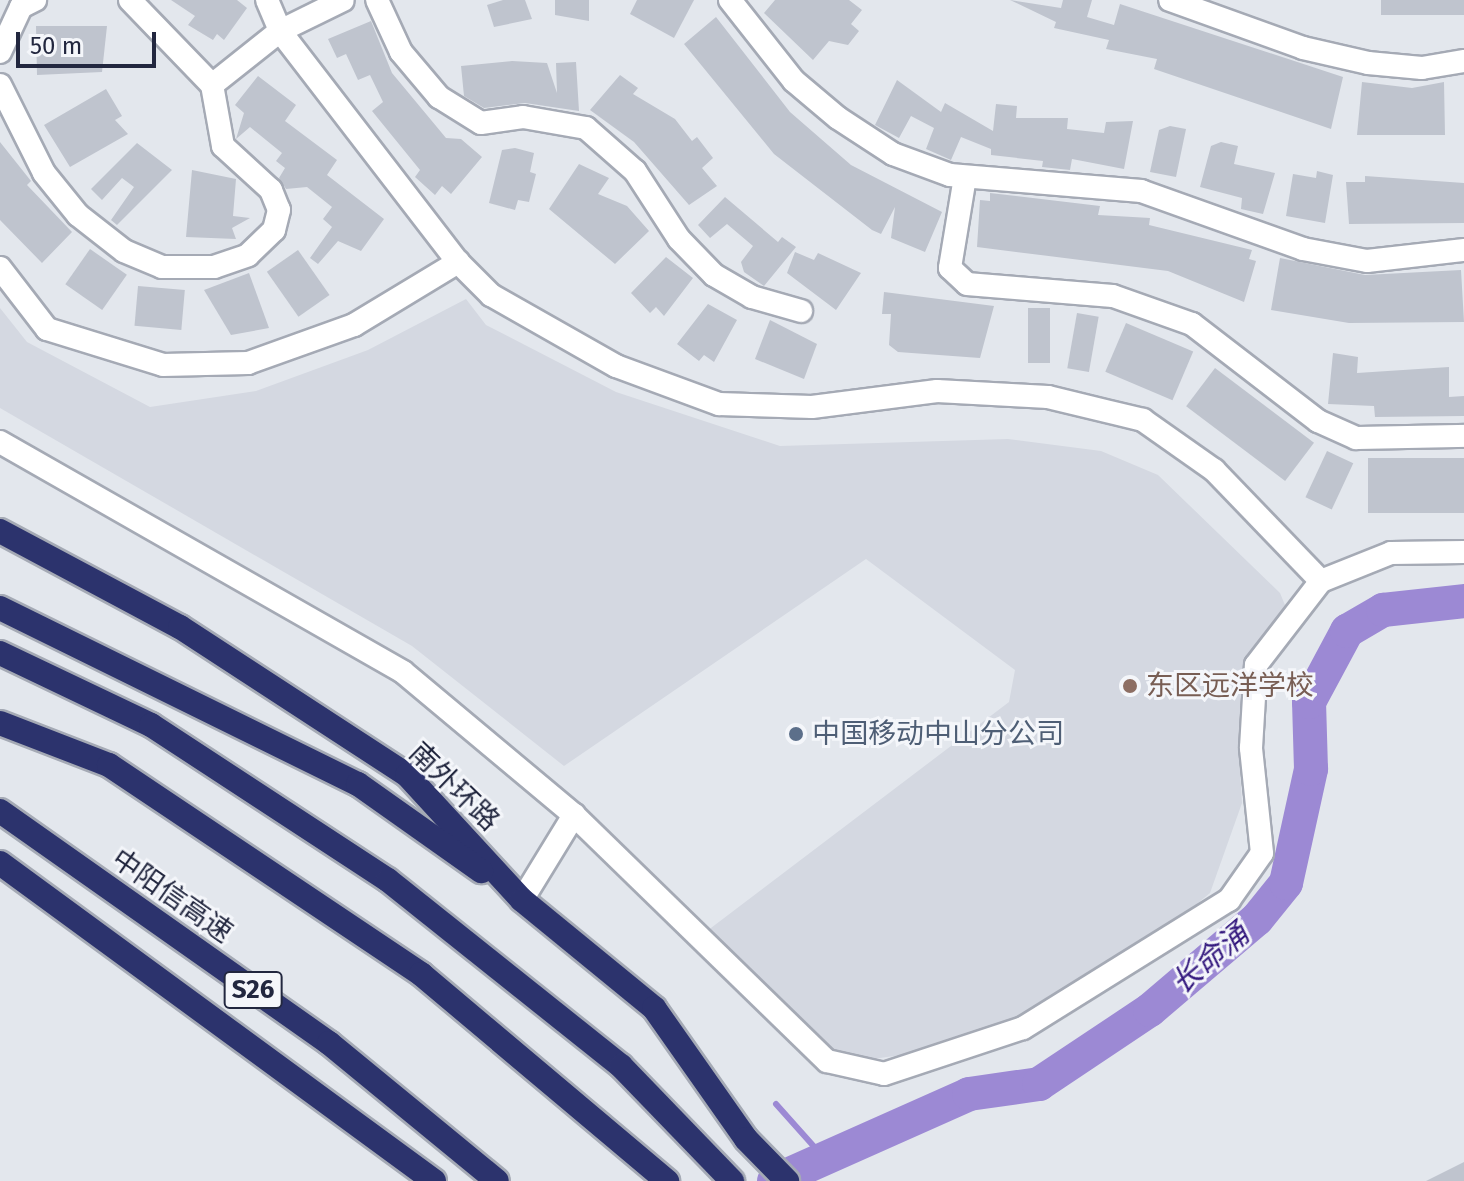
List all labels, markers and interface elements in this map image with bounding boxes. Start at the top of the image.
scale bar [20,16,160,66]
text: 50 m [30,32,82,60]
place label: 东区远洋学校 [1146,669,1314,703]
marker: 东区远洋学校 [1121,677,1139,695]
place label: 中国移动中山分公司 [812,717,1064,751]
marker: 中国移动中山分公司 [787,725,805,743]
street label: 南外环路 [402,736,506,838]
street label: 中阳信高速 [105,842,239,950]
water label: 长命涌 [1164,916,1256,1002]
road number: S26 [223,968,283,1012]

